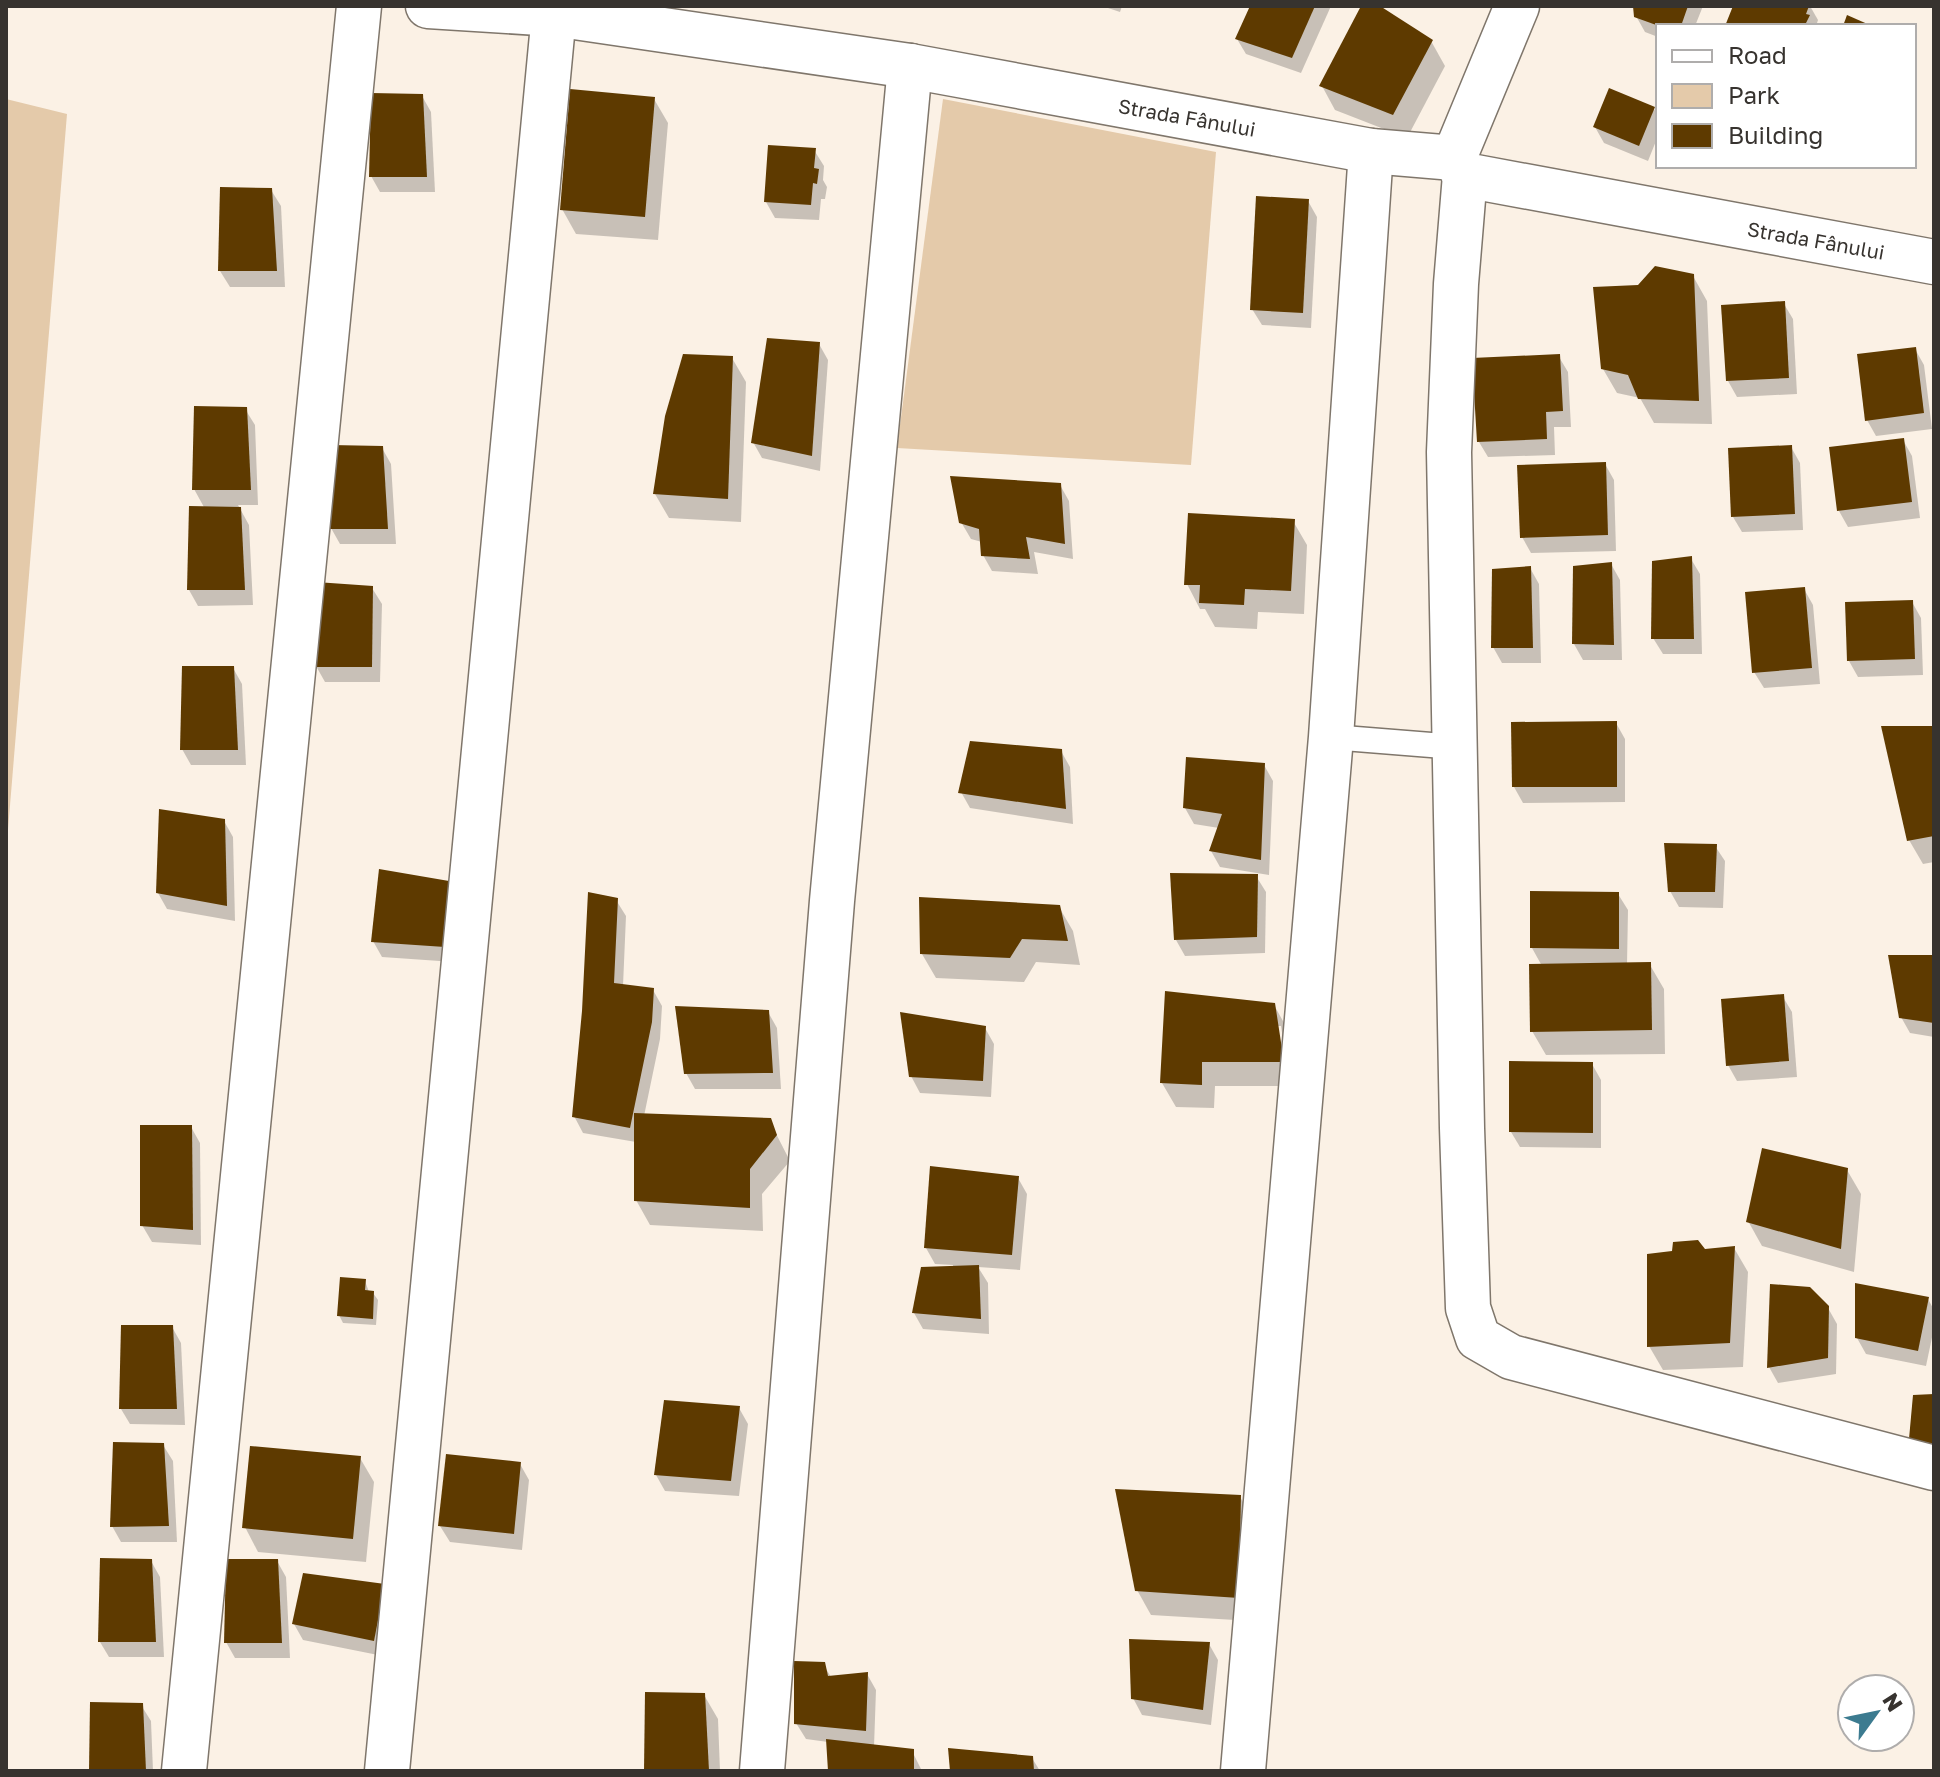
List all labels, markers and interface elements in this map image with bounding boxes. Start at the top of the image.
legend [1656,24,1916,168]
text: Road [1728,40,1787,69]
text: Park [1728,80,1780,109]
street label: Strada Fânului [1116,93,1258,141]
text: Building [1728,120,1823,149]
street label: Strada Fânului [1745,216,1887,264]
north arrow [1836,1673,1916,1753]
text: N [1877,1687,1909,1716]

